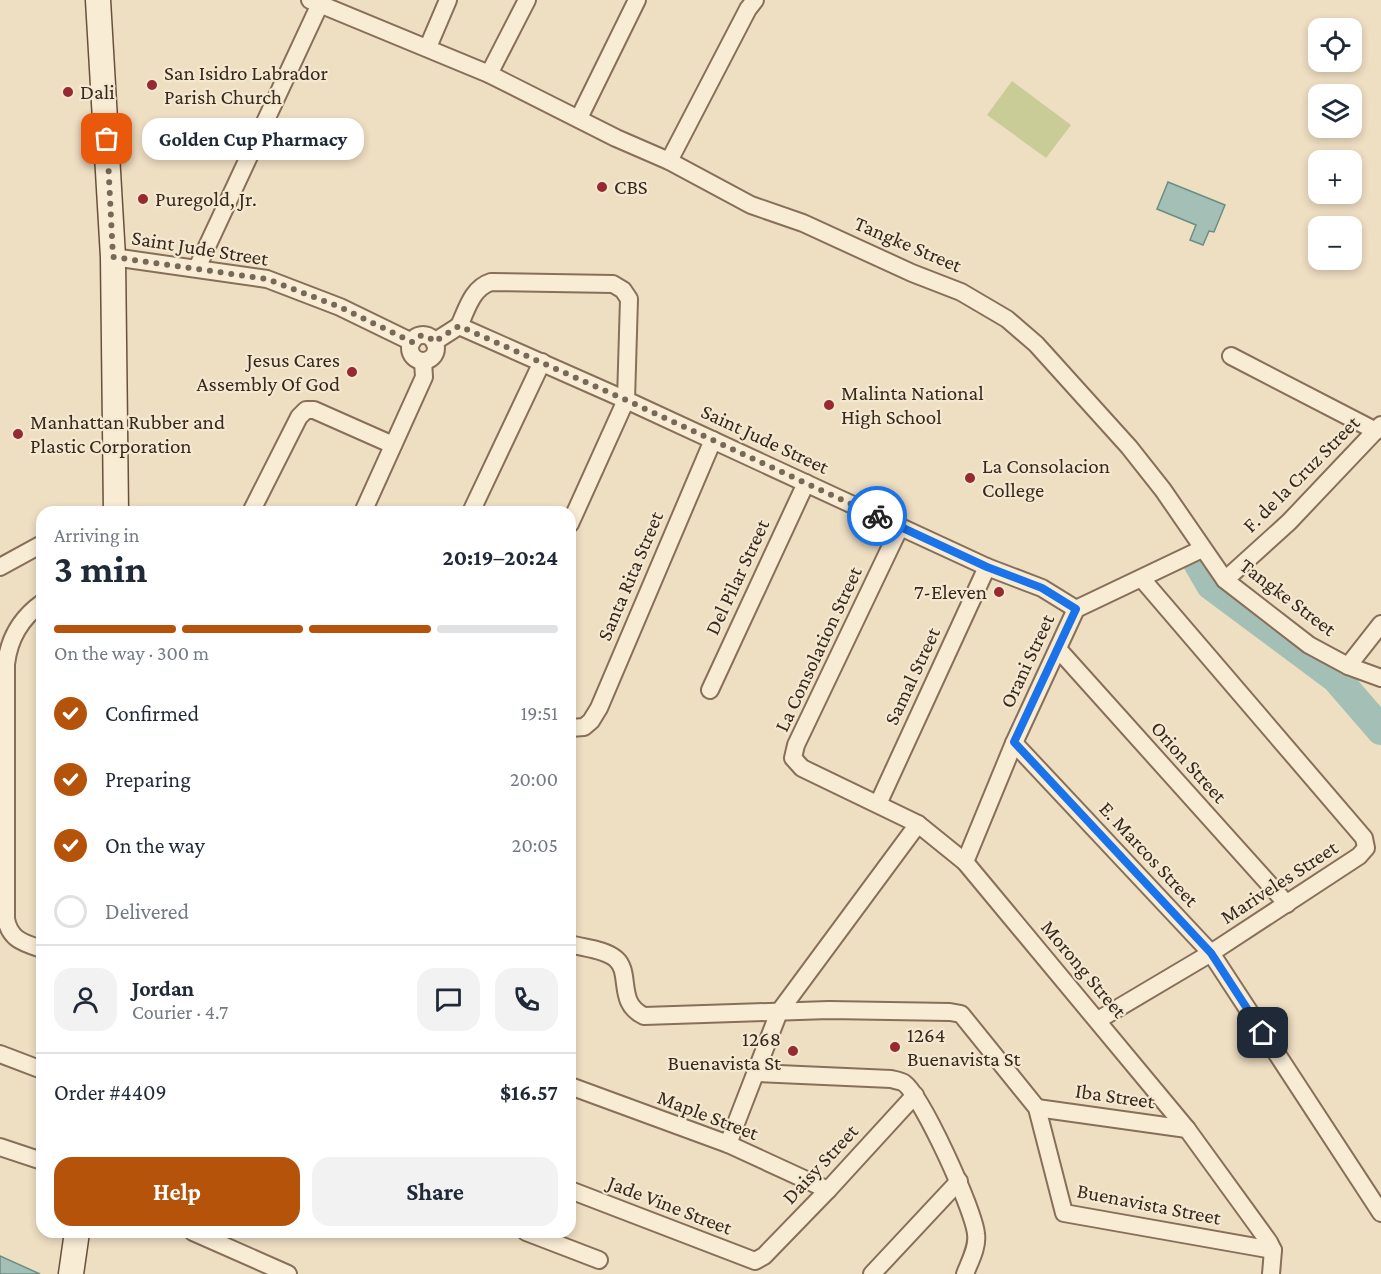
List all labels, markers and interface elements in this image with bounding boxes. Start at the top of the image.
map controls [1308,18,1362,270]
button: locate [1308,18,1362,72]
place label: San Isidro Labrador Parish Church [164,61,329,109]
marker: San Isidro Labrador Parish Church [145,78,159,92]
place label: Dali [80,80,115,104]
button: layers [1308,84,1362,138]
marker: Dali [61,85,75,99]
pin [81,113,132,164]
callout: Golden Cup Pharmacy [143,118,365,160]
icon: bag [90,122,123,155]
text: Golden Cup Pharmacy [159,128,347,150]
button: + [1308,150,1362,204]
place label: CBS [614,175,648,199]
marker: CBS [595,180,609,194]
place label: Puregold, Jr. [155,187,257,211]
marker: Puregold, Jr. [136,192,150,206]
street label: Tangke Street [851,211,966,278]
button: − [1308,216,1362,270]
street label: Saint Jude Street [130,225,271,271]
place label: Jesus Cares Assembly Of God [197,348,340,396]
marker: Jesus Cares Assembly Of God [345,365,359,379]
place label: Malinta National High School [841,381,984,429]
marker: Malinta National High School [822,398,836,412]
street label: Saint Jude Street [697,399,834,479]
place label: Manhattan Rubber and Plastic Corporation [30,410,225,458]
street label: F. de la Cruz Street [1238,410,1365,537]
marker: Manhattan Rubber and Plastic Corporation [11,427,25,441]
place label: La Consolacion College [982,454,1110,502]
marker: La Consolacion College [963,471,977,485]
courier [847,486,907,546]
icon: bike [861,500,894,533]
street label: Santa Rita Street [592,507,668,644]
street label: Del Pilar Street [700,515,775,639]
text: Arriving in [54,524,139,546]
text: 20:19–20:24 [443,545,558,570]
text: 3 min [54,547,147,590]
street label: Tangke Street [1235,553,1342,642]
street label: La Consolation Street [769,562,867,735]
place label: 7-Eleven [914,580,987,604]
marker: 7-Eleven [992,585,1006,599]
street label: Orani Street [995,609,1060,712]
street label: Samal Street [879,622,945,729]
text: On the way · 300 m [54,642,209,664]
icon: check [54,697,87,730]
text: Confirmed [105,701,199,726]
text: 19:51 [521,702,558,724]
street label: Orion Street [1146,716,1233,809]
icon: check [54,763,87,796]
text: Preparing [105,767,191,792]
text: 20:00 [510,768,558,790]
street label: E. Marcos Street [1094,797,1204,912]
icon: check [54,829,87,862]
text: On the way [105,833,205,858]
text: 20:05 [512,834,558,856]
street label: Mariveles Street [1216,835,1343,929]
text: Delivered [105,899,189,924]
street label: Morong Street [1036,915,1132,1023]
button: person [54,968,117,1031]
button: chat [417,968,480,1031]
button: phone [495,968,558,1031]
text: Jordan [132,976,194,1001]
text: Courier · 4.7 [132,1001,228,1023]
pin [1237,1007,1288,1058]
icon: home [1246,1016,1279,1049]
place label: 1264 Buenavista St [907,1023,1022,1071]
place label: 1268 Buenavista St [668,1027,782,1075]
marker: 1264 Buenavista St [888,1040,902,1054]
marker: 1268 Buenavista St [786,1044,800,1058]
street label: Iba Street [1074,1079,1157,1114]
text: Order #4409 [54,1080,167,1105]
text: $16.57 [500,1080,558,1105]
street label: Maple Street [654,1085,763,1146]
street label: Daisy Street [777,1118,864,1209]
button: Help [54,1157,300,1226]
button: Share [312,1157,558,1226]
street label: Jade Vine Street [603,1170,736,1240]
street label: Buenavista Street [1075,1178,1224,1230]

